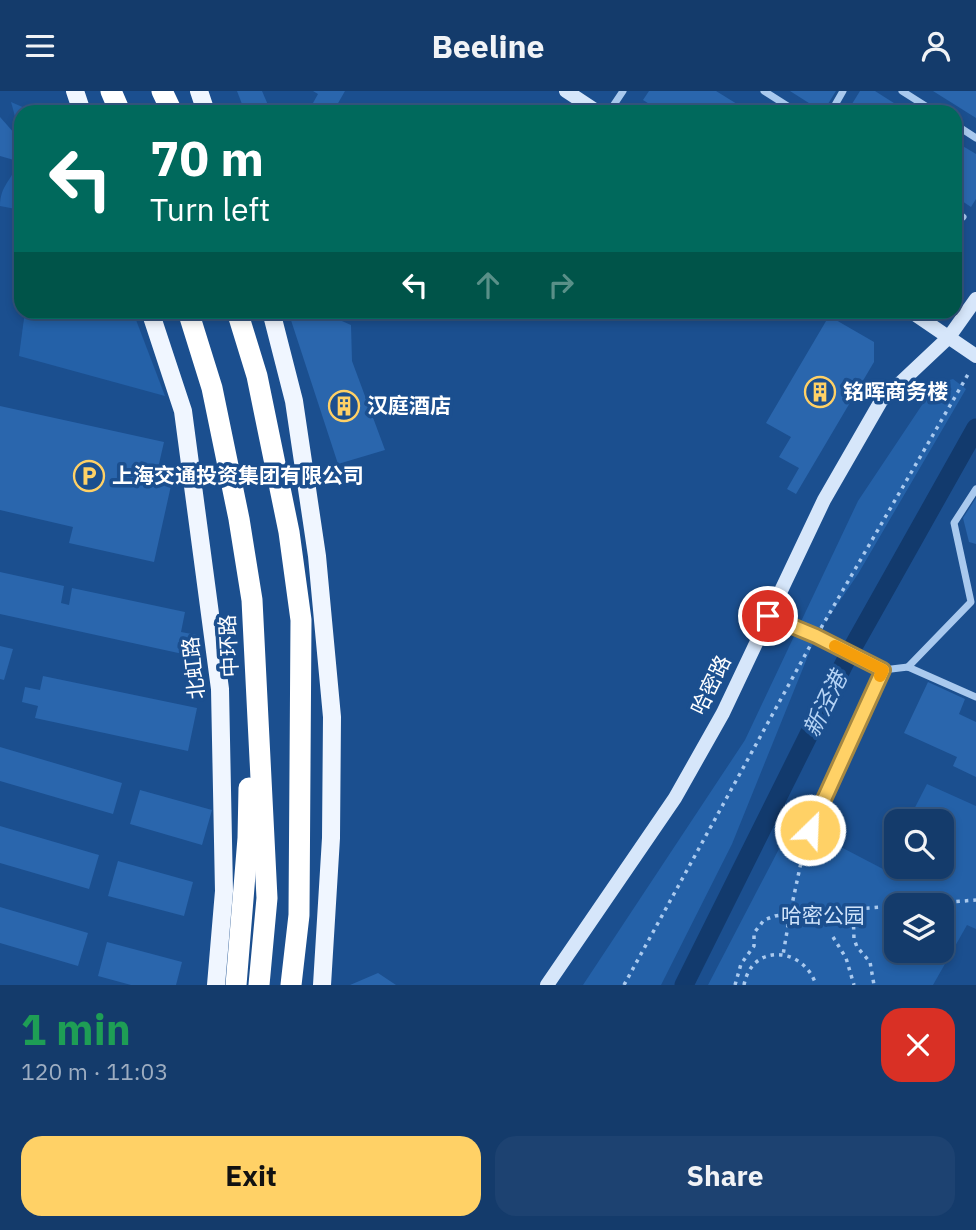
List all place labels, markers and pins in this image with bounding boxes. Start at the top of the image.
building icon: 铭晖商务楼 [803,375,837,409]
place label: 铭晖商务楼 [843,377,948,405]
building icon: 汉庭酒店 [327,389,361,423]
place label: 汉庭酒店 [367,391,451,419]
parking icon: 上海交通投资集团有限公司 [72,459,106,493]
place label: 上海交通投资集团有限公司 [112,461,364,489]
pin [738,586,798,646]

